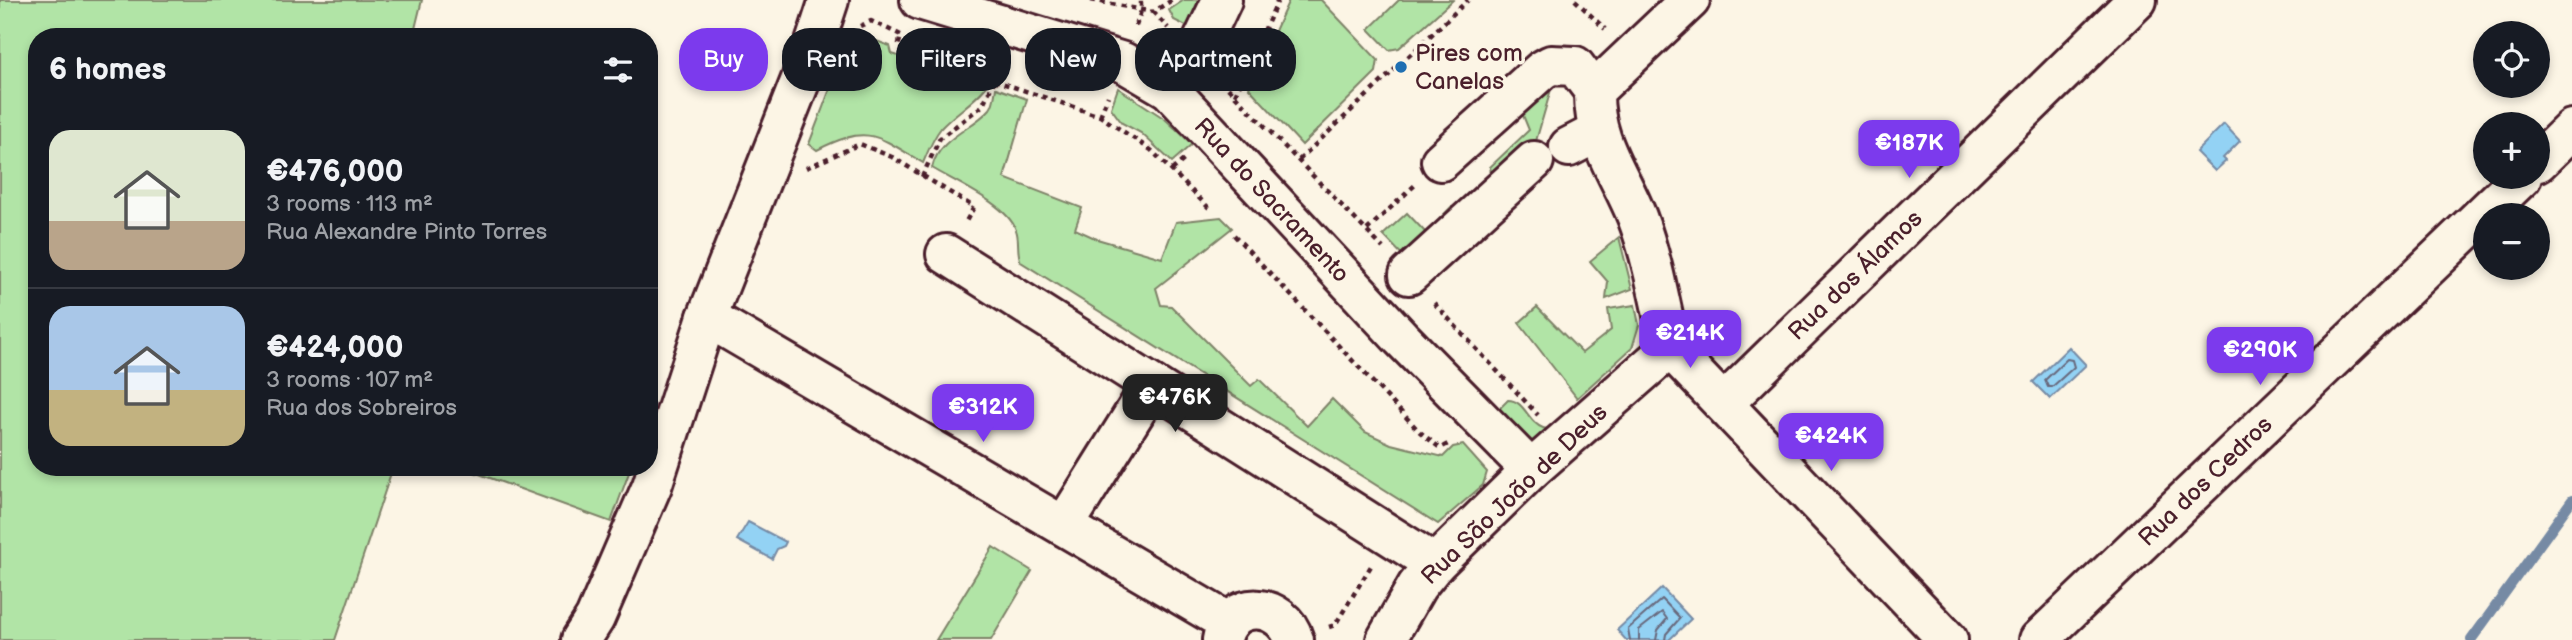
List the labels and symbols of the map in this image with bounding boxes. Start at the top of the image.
place label: Pires com Canelas [1415,39,1523,96]
marker: Pires com Canelas [1393,59,1409,75]
street label: Rua do Sacramento [1188,112,1355,289]
pin: €187K [1860,120,1958,180]
street label: Rua dos Álamos [1782,203,1929,347]
pin: €214K [1641,310,1739,370]
pin: €290K [2211,328,2309,387]
pin: €476K [1126,374,1224,434]
pin: €312K [934,384,1032,444]
street label: Rua São João de Deus [1415,398,1614,591]
street label: Rua dos Cedros [2132,410,2278,553]
pin: €424K [1782,414,1880,473]

